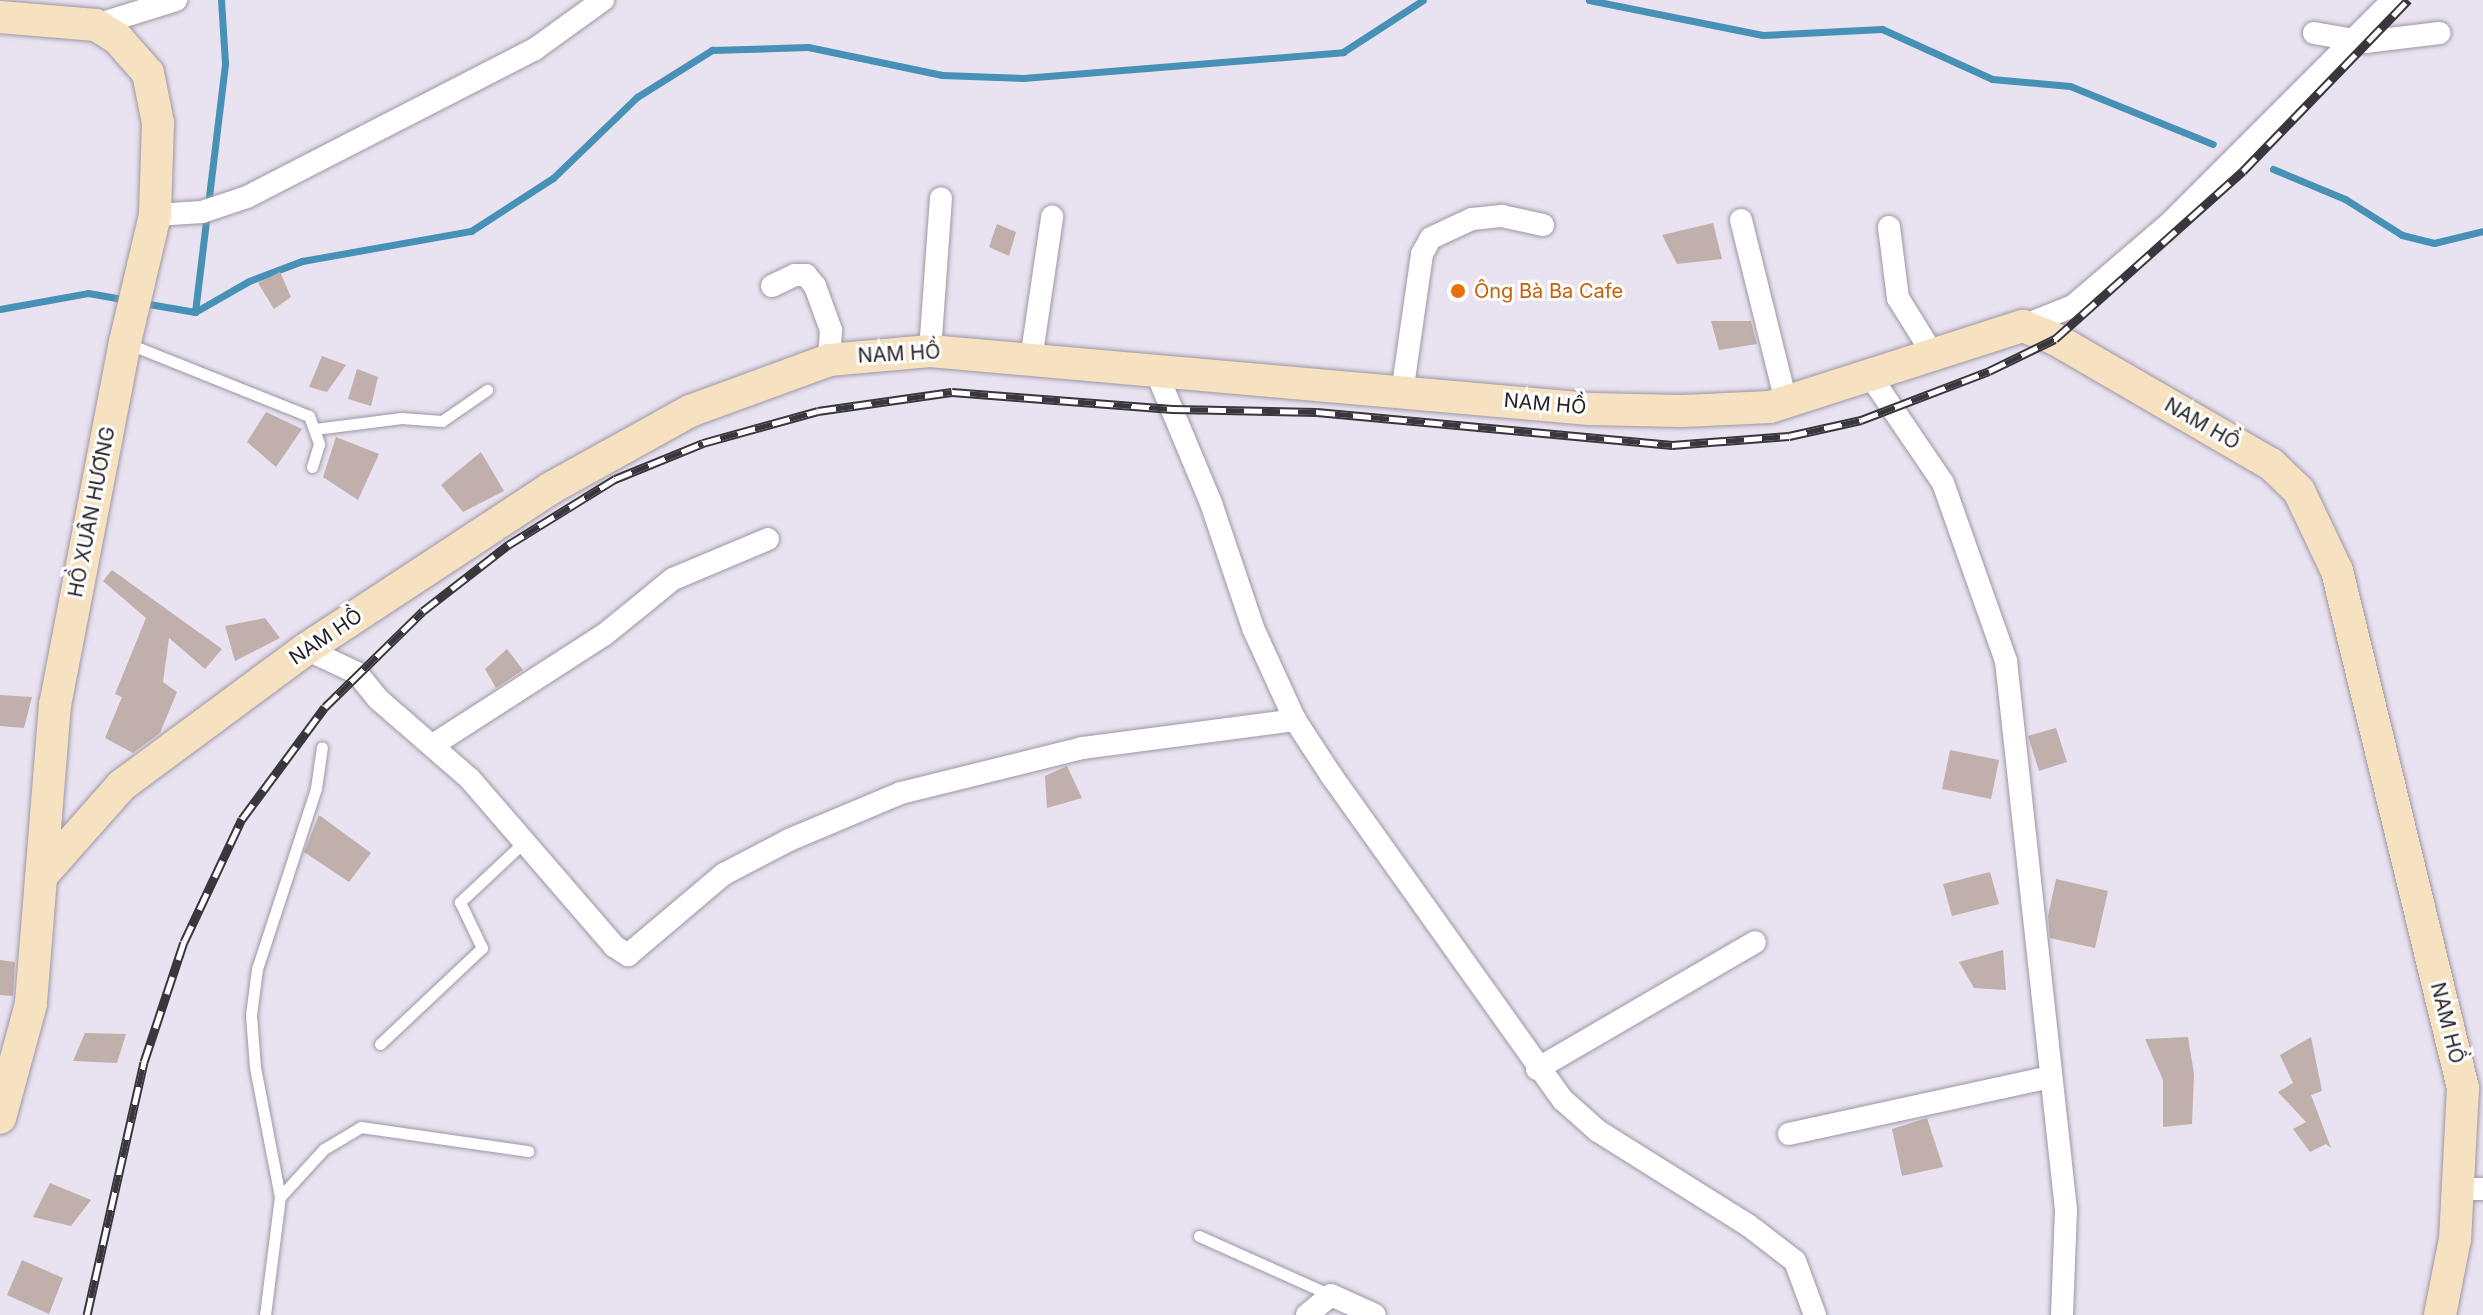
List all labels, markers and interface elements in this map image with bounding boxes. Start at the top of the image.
place label: Ông Bà Ba Cafe [1474,279,1623,303]
marker: Ông Bà Ba Cafe [1449,282,1467,300]
street label: NAM HỒ [857,340,941,368]
street label: NAM HỒ [1503,388,1587,420]
street label: NAM HỒ [2160,393,2244,455]
street label: HỒ XUÂN HƯƠNG [64,425,120,599]
street label: NAM HỒ [285,604,367,670]
street label: NAM HỒ [2425,980,2469,1066]

